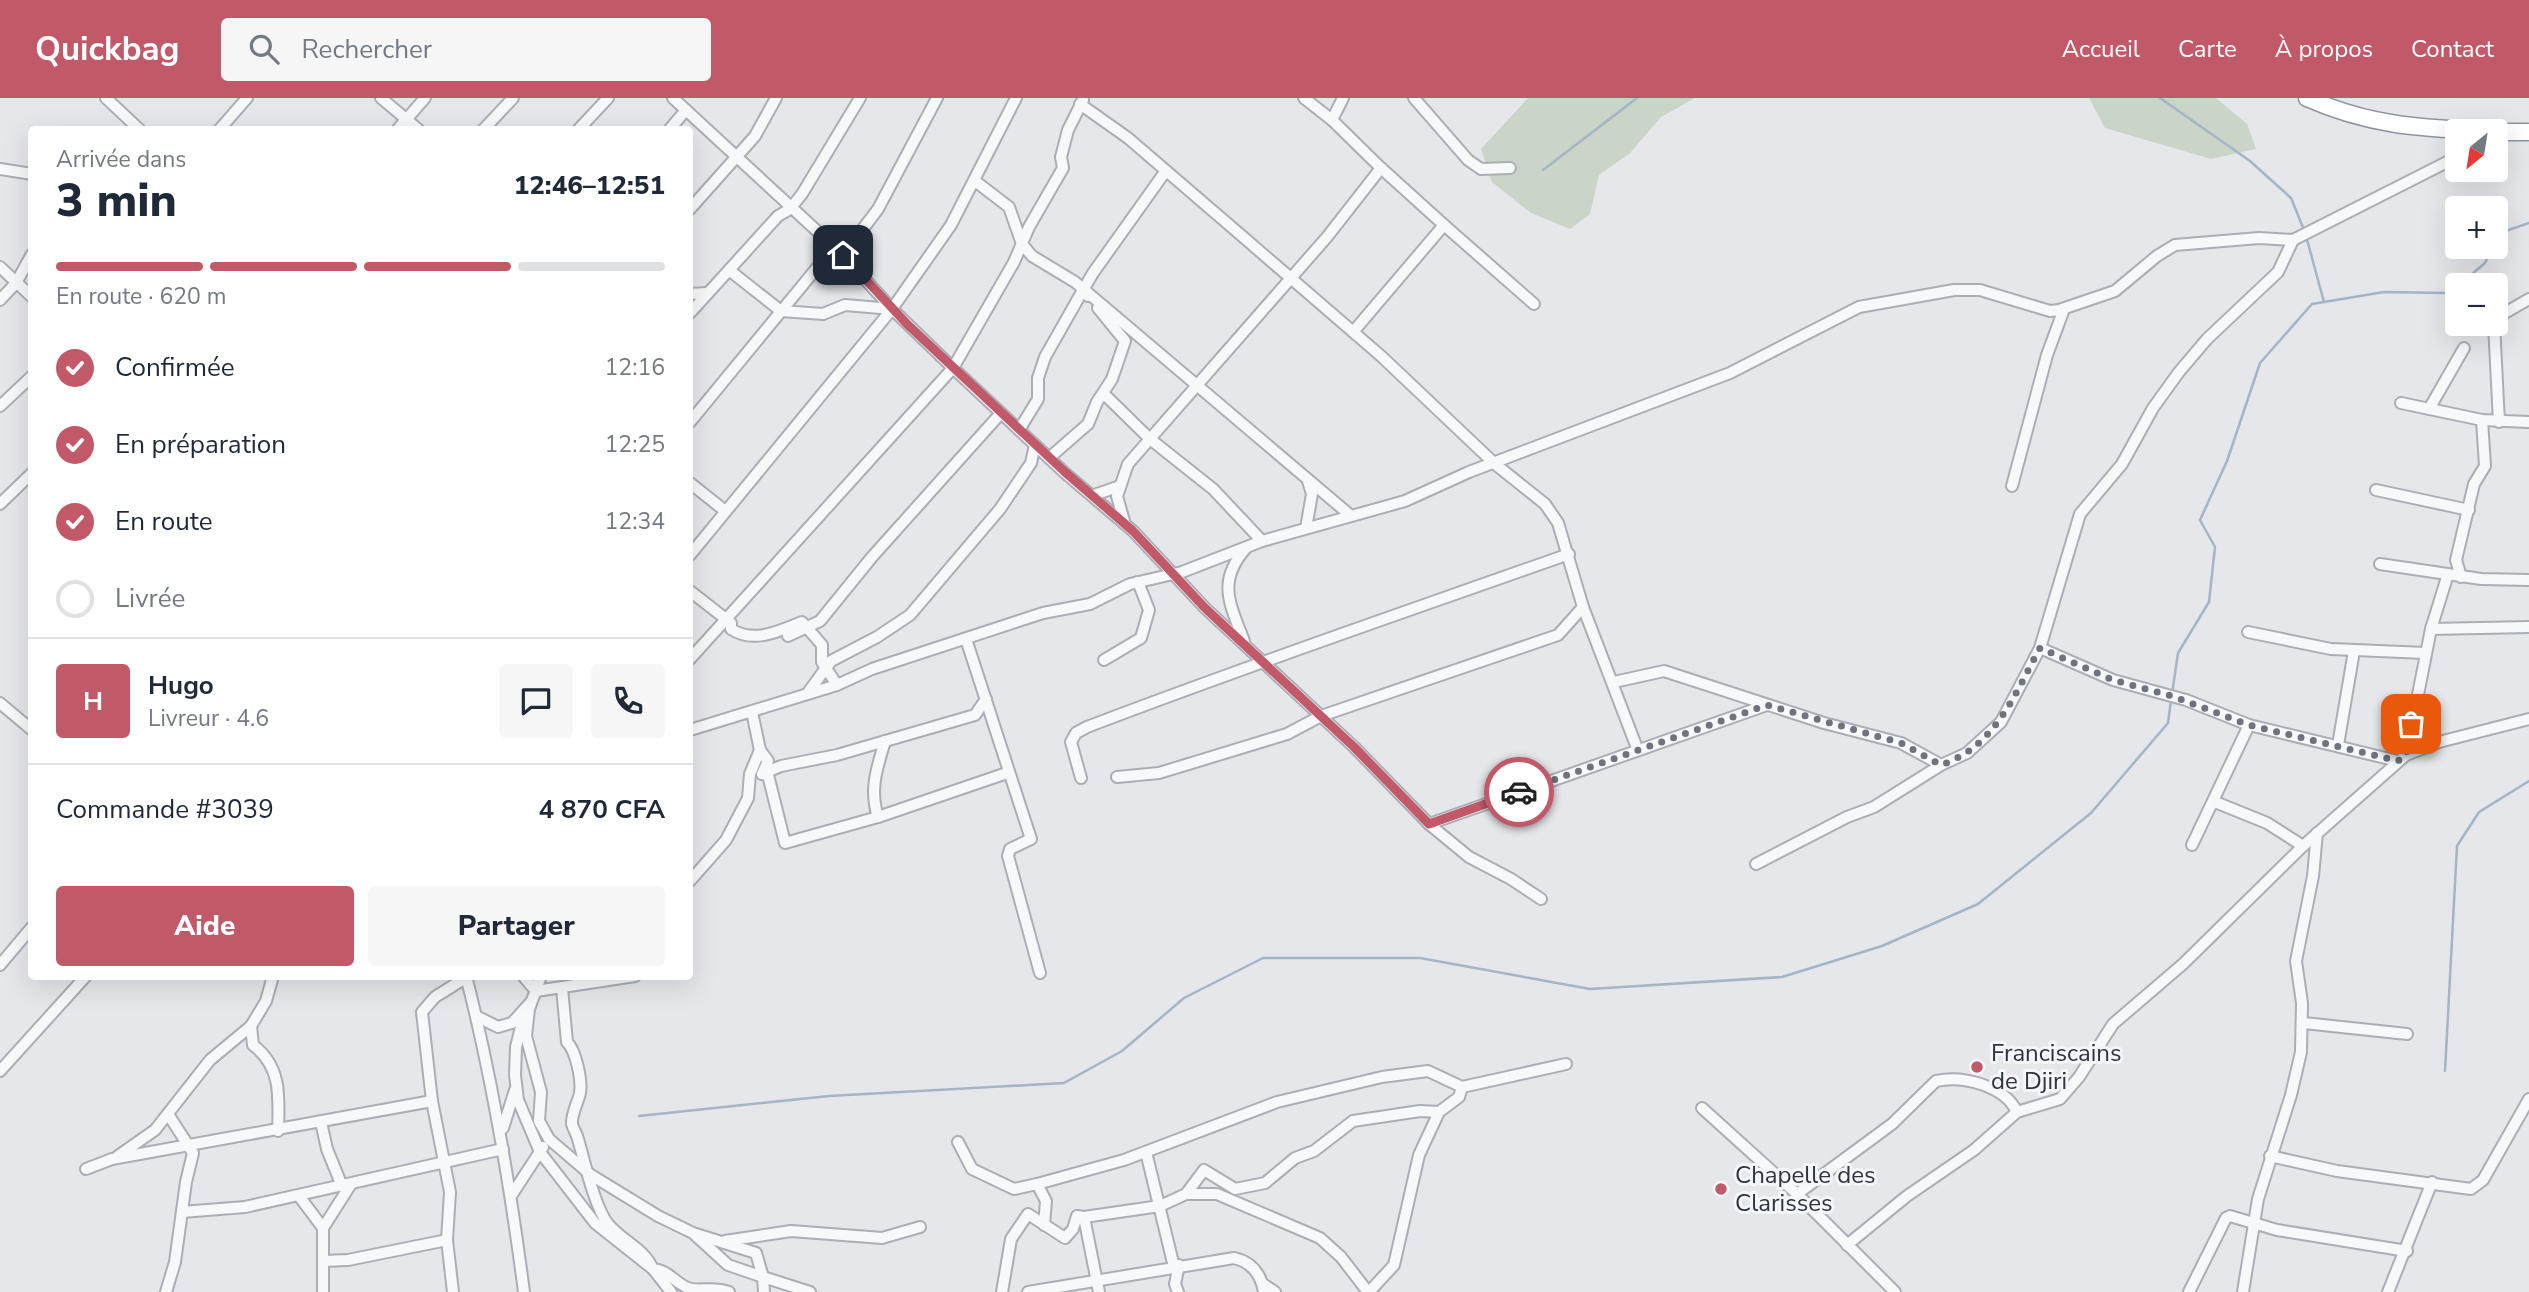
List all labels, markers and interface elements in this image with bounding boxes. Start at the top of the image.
search box [221,18,711,81]
text: Quickbag [35,27,179,72]
icon: search [245,30,283,68]
text: Rechercher [301,32,432,67]
text: Accueil [2062,33,2140,65]
text: Carte [2178,33,2237,65]
text: À propos [2275,33,2373,65]
text: Contact [2411,33,2494,65]
north arrow [2445,119,2508,182]
map controls [2445,119,2508,336]
text: Arrivée dans [56,144,186,175]
text: 12:46–12:51 [514,168,665,203]
text: 3 min [56,169,177,232]
button: + [2445,196,2508,259]
pin [813,225,873,285]
icon: home [824,236,862,274]
button: − [2445,273,2508,336]
text: En route · 620 m [56,281,226,312]
icon: check [56,349,94,387]
text: Confirmée [115,350,235,385]
text: 12:16 [605,352,665,383]
icon: check [56,426,94,464]
text: En préparation [115,427,286,462]
text: 12:25 [605,429,665,460]
icon: check [56,503,94,541]
text: En route [115,504,213,539]
text: 12:34 [605,506,665,537]
text: Livrée [115,581,185,616]
button: chat [499,664,573,738]
button: phone [591,664,665,738]
text: Hugo [148,668,214,703]
text: H [83,684,103,719]
pin [2381,694,2441,754]
text: Livreur · 4.6 [148,703,269,734]
icon: bag [2392,705,2430,743]
courier [1484,757,1554,827]
icon: car [1500,773,1538,811]
text: Commande #3039 [56,792,274,827]
text: 4 870 CFA [538,792,665,827]
button: Aide [56,886,354,966]
button: Partager [368,886,665,966]
place label: Franciscains de Djiri [1991,1037,2121,1097]
marker: Franciscains de Djiri [1969,1059,1985,1075]
place label: Chapelle des Clarisses [1735,1159,1876,1219]
marker: Chapelle des Clarisses [1713,1181,1729,1197]

